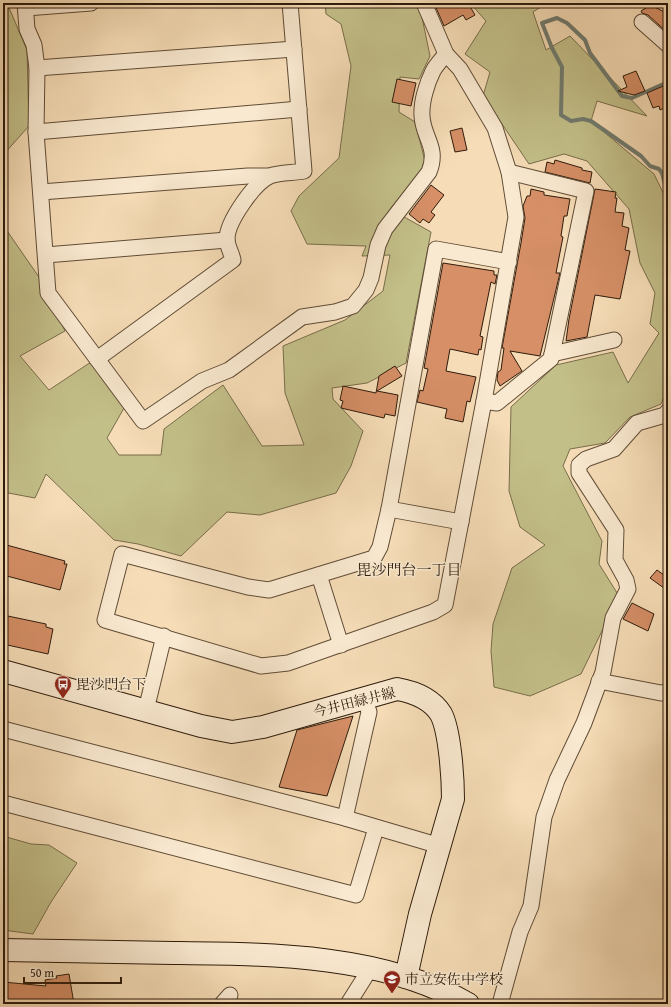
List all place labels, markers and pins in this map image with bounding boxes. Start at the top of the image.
bus stop icon: 毘沙門台下 [53,674,73,699]
place label: 毘沙門台下 [76,674,146,694]
school or university icon: 市立安佐中学校 [382,969,402,994]
place label: 市立安佐中学校 [405,969,503,989]

